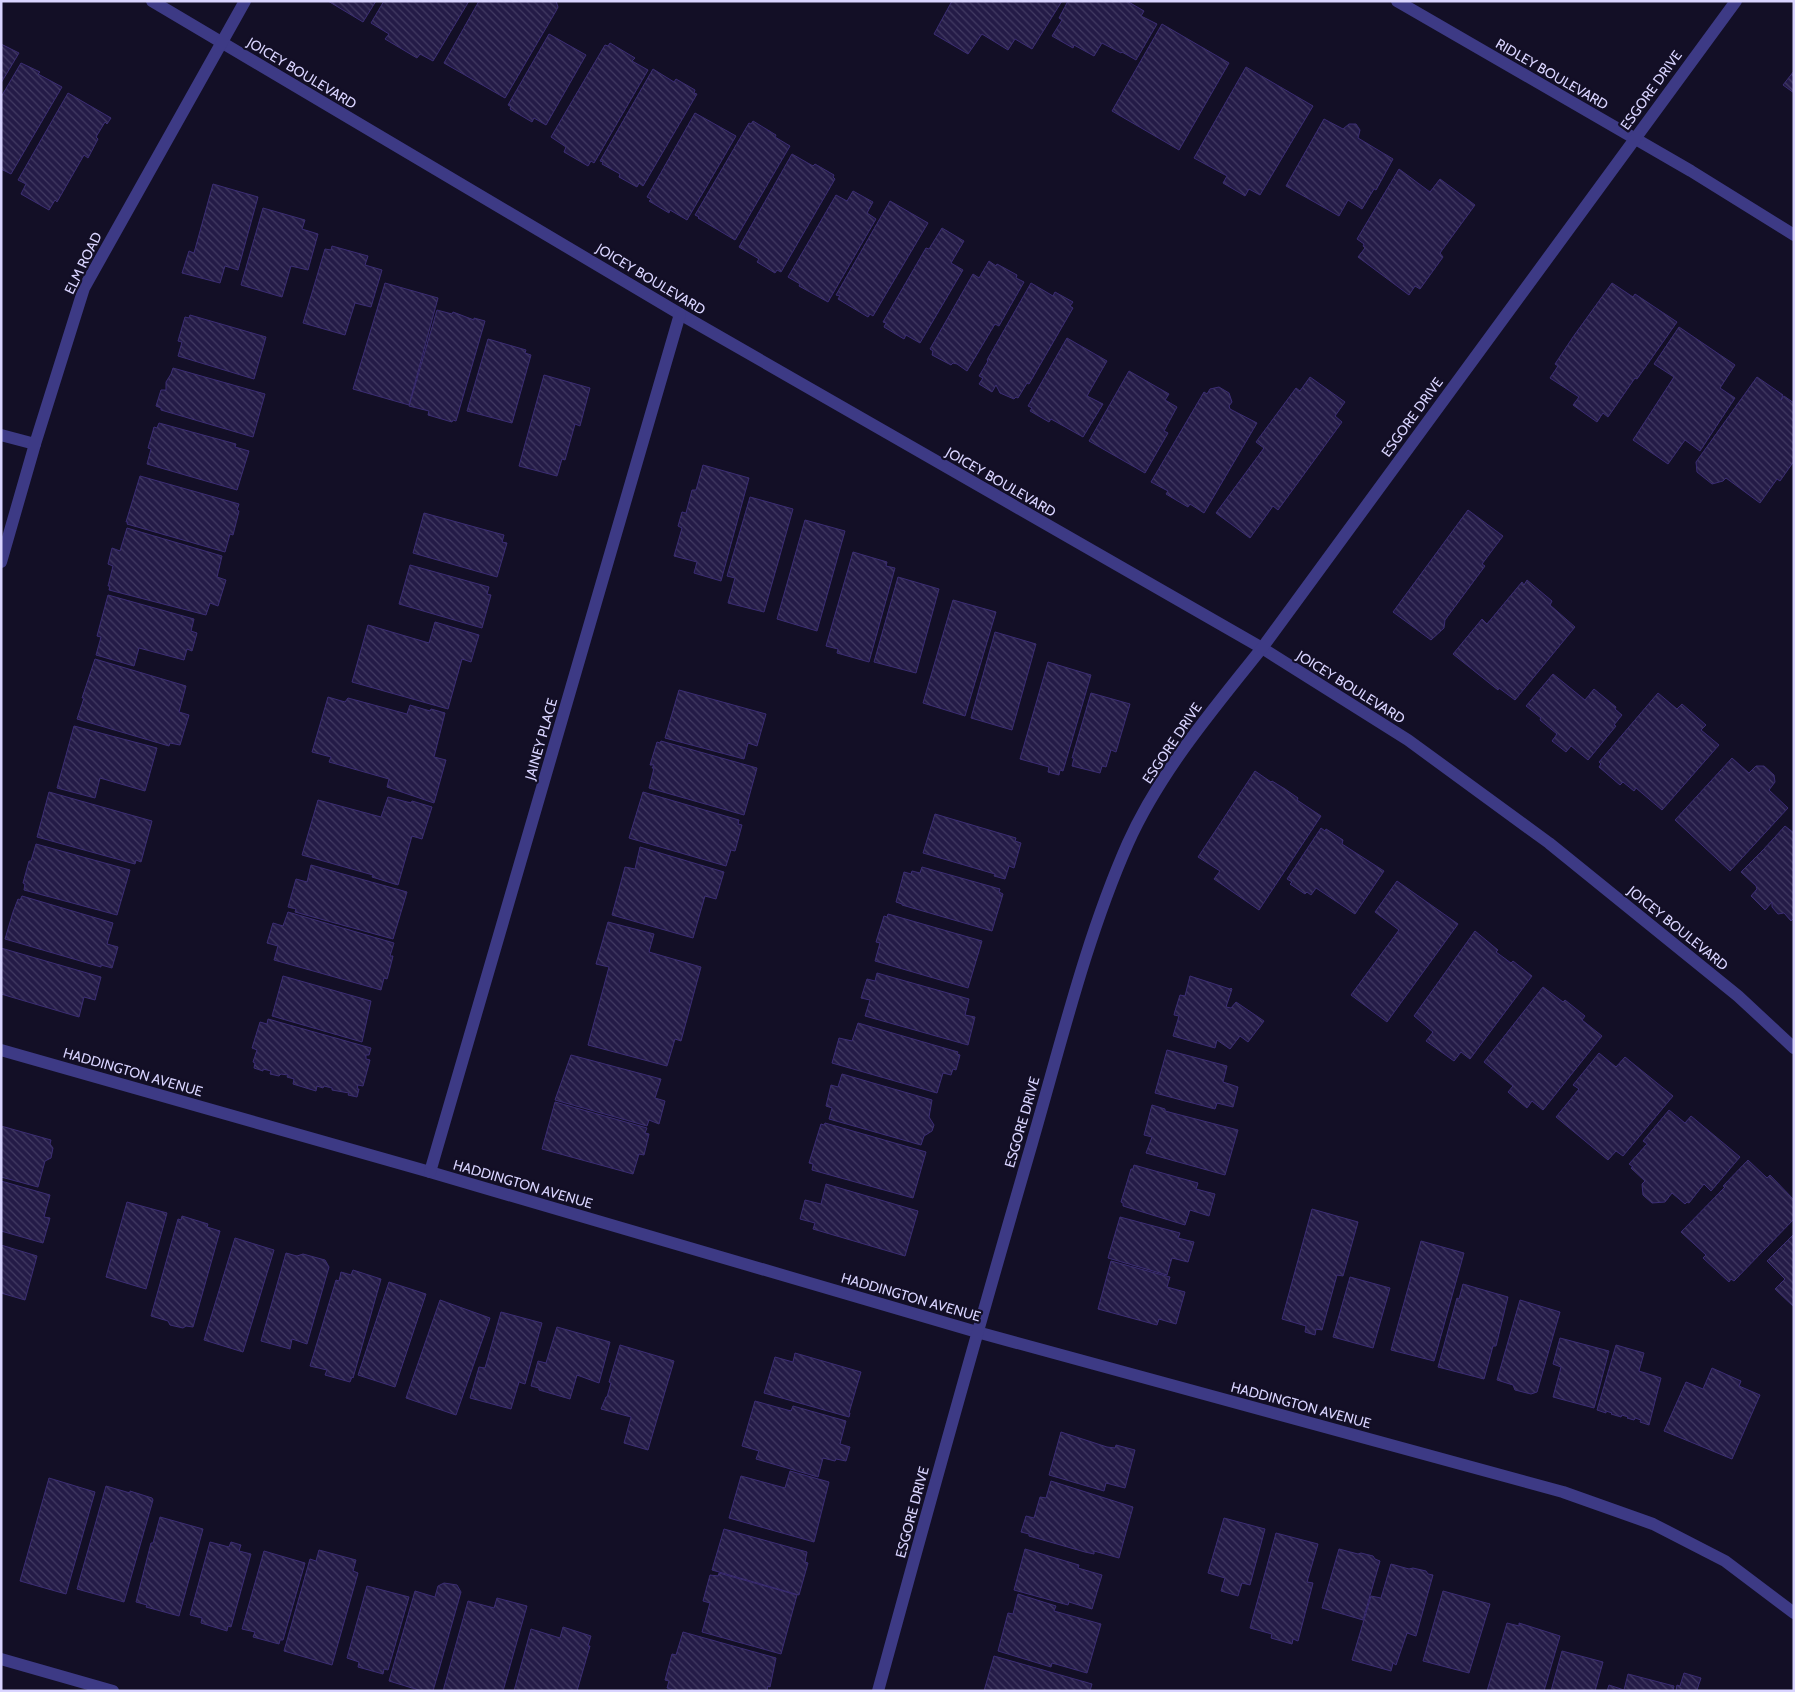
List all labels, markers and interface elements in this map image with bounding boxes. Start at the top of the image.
street label: JOICEY BOULEVARD [243,33,360,113]
street label: RIDLEY BOULEVARD [1492,34,1612,114]
street label: ESGORE DRIVE [1616,47,1686,133]
street label: ELM ROAD [60,229,106,297]
street label: JOICEY BOULEVARD [592,239,709,319]
street label: ESGORE DRIVE [1377,374,1447,460]
street label: JOICEY BOULEVARD [942,443,1059,521]
street label: JOICEY BOULEVARD [1293,646,1409,728]
street label: JAINEY PLACE [520,696,561,783]
street label: ESGORE DRIVE [1138,699,1206,787]
street label: JOICEY BOULEVARD [1623,881,1732,974]
street label: HADDINGTON AVENUE [61,1043,205,1101]
street label: ESGORE DRIVE [1000,1074,1044,1170]
street label: HADDINGTON AVENUE [451,1155,595,1213]
street label: HADDINGTON AVENUE [839,1268,983,1326]
street label: HADDINGTON AVENUE [1229,1378,1373,1432]
street label: ESGORE DRIVE [891,1464,933,1560]

